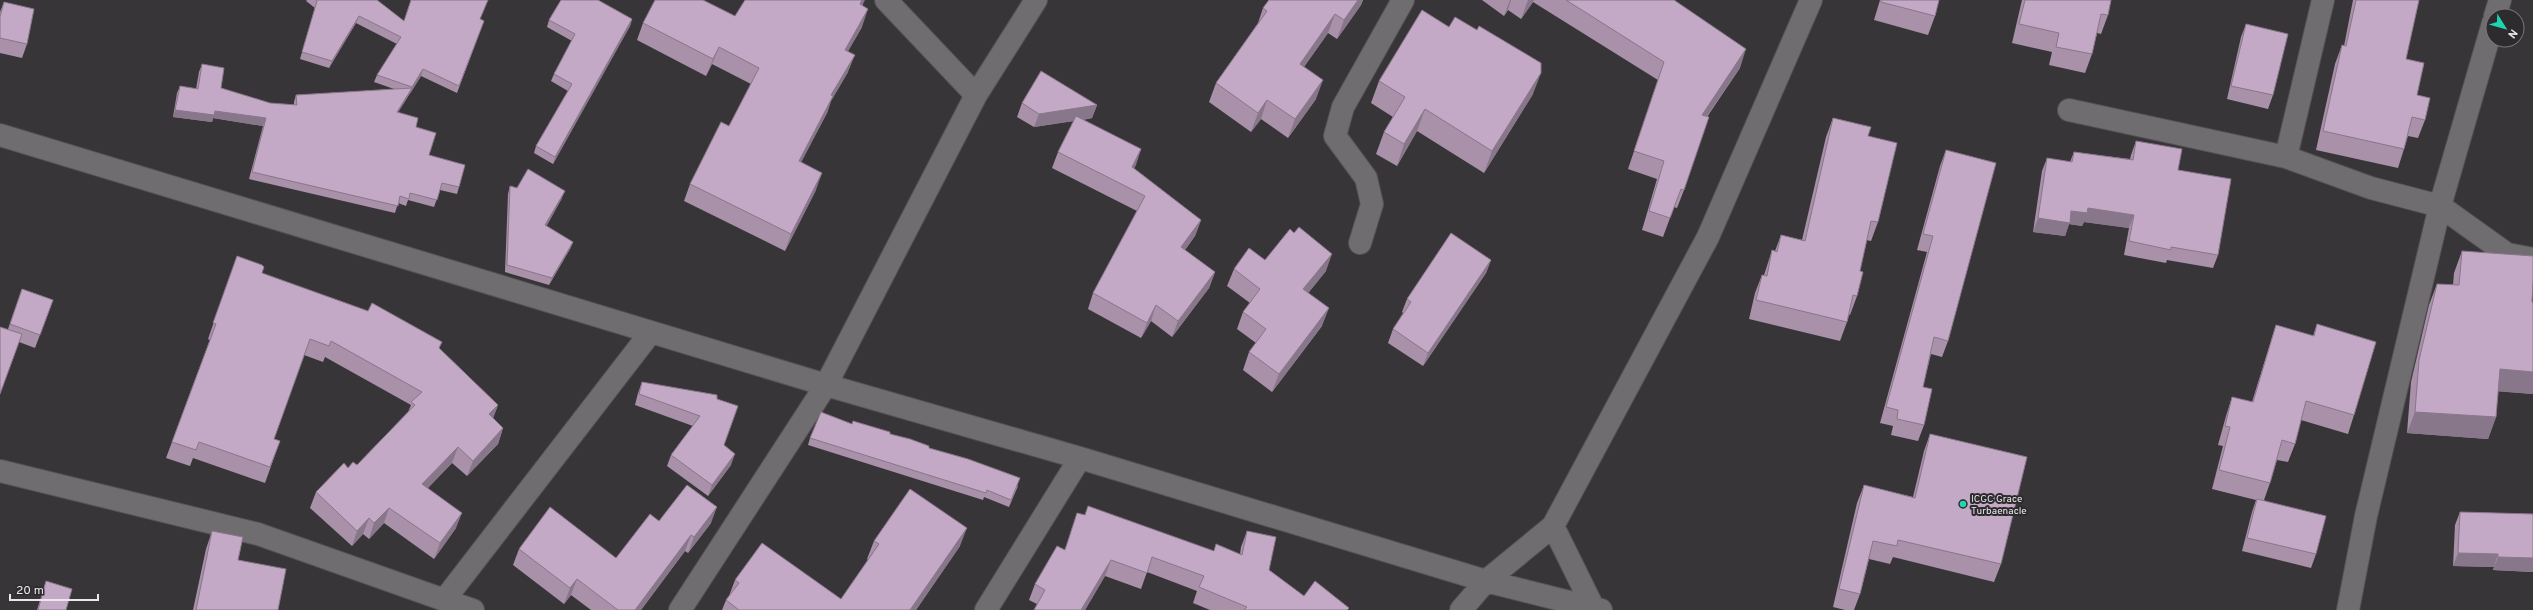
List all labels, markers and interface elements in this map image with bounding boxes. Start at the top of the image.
north arrow [2485,8,2525,48]
text: N [2504,26,2520,41]
place label: ICGC Grace Turbaenacle [1971,493,2027,518]
marker: ICGC Grace Turbaenacle [1958,499,1968,509]
scale bar [10,576,98,602]
text: 20 m [16,583,44,599]

